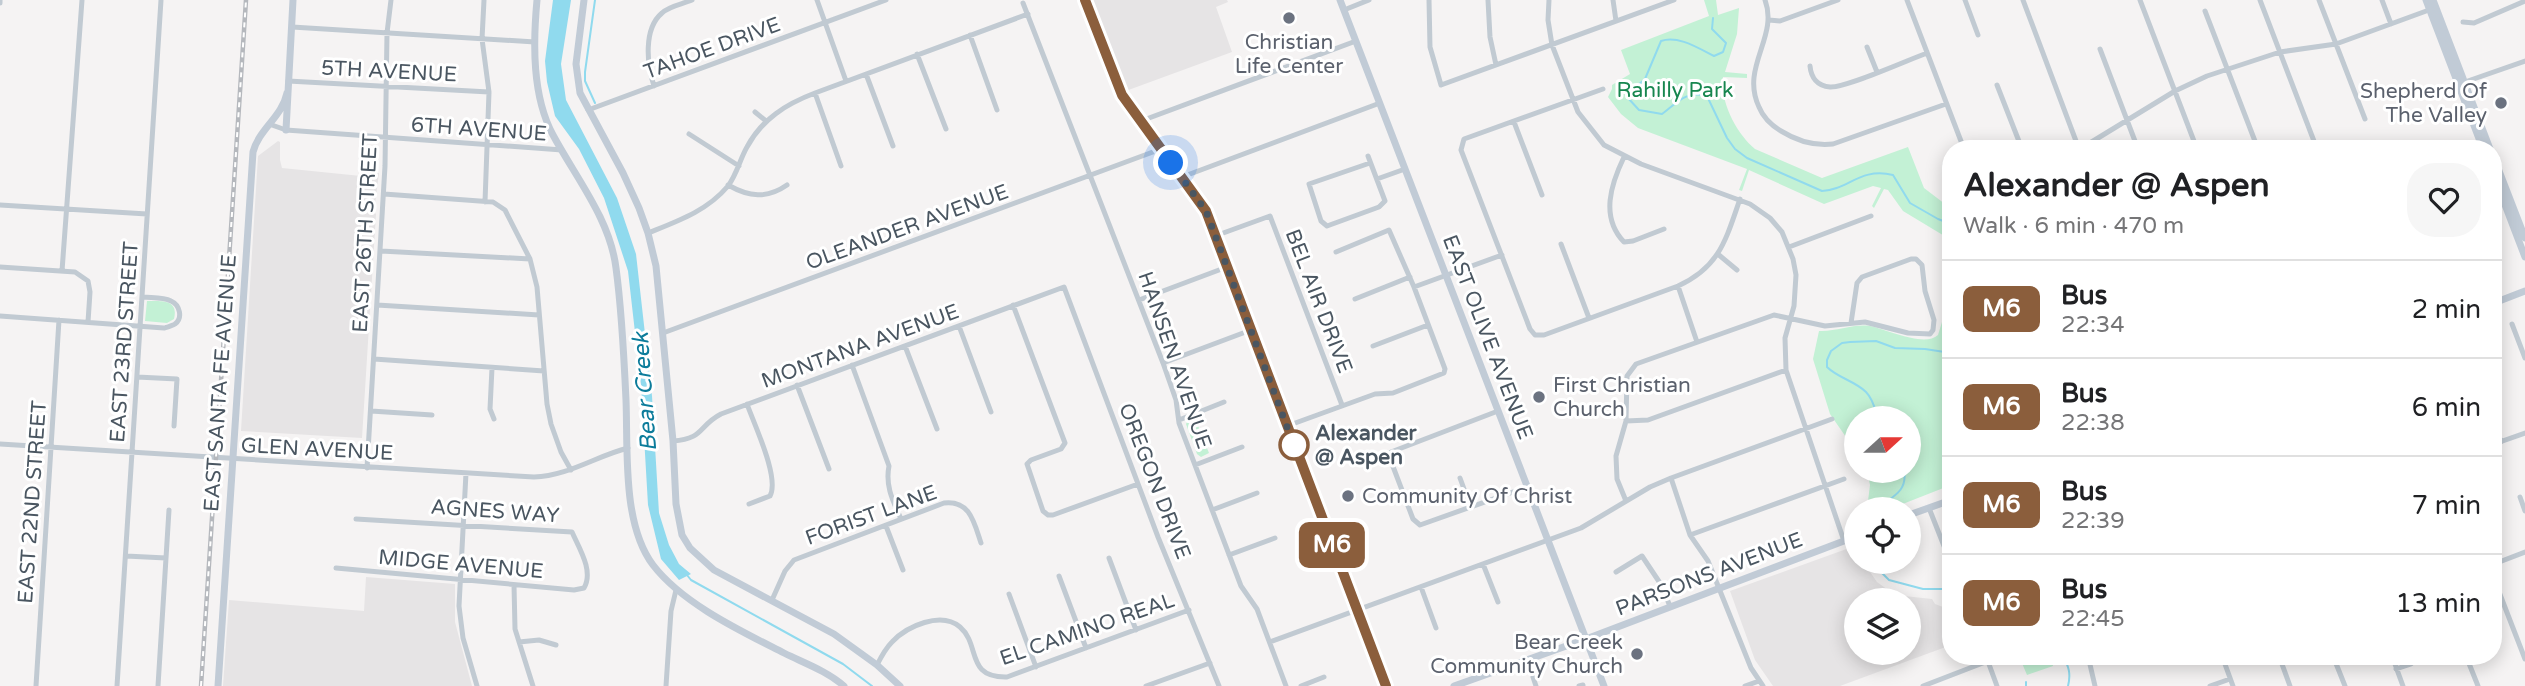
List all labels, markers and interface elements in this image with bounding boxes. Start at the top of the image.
marker: Christian Life Center [1281,10,1297,26]
street label: TAHOE DRIVE [640,12,784,85]
place label: Christian Life Center [1235,30,1343,79]
street label: 5TH AVENUE [320,55,458,88]
park label: Rahilly Park [1617,78,1733,103]
place label: Shepherd Of The Valley [2360,79,2487,128]
marker: Shepherd Of The Valley [2493,95,2509,111]
street label: 6TH AVENUE [410,112,548,147]
street label: EAST 26TH STREET [348,133,383,333]
your location [1153,145,1188,180]
button: heart [2407,163,2481,237]
text: Alexander @ Aspen [1963,166,2270,205]
street label: OLEANDER AVENUE [803,179,1012,276]
text: Walk · 6 min · 470 m [1963,212,2184,240]
street label: BEL AIR DRIVE [1280,226,1357,377]
street label: EAST OLIVE AVENUE [1437,231,1538,443]
street label: EAST 23RD STREET [105,240,144,443]
street label: EAST SANTA FE AVENUE [199,253,242,513]
street label: HANSEN AVENUE [1132,268,1217,452]
text: Bus [2061,280,2107,311]
text: M6 [1982,294,2021,323]
text: 2 min [2412,294,2481,325]
street label: MONTANA AVENUE [758,299,962,394]
text: 22:34 [2061,311,2125,339]
water label: Bear Creek [627,330,663,452]
place label: First Christian Church [1553,373,1691,422]
text: Bus [2061,378,2107,409]
marker: First Christian Church [1531,389,1547,405]
text: M6 [1982,392,2021,421]
text: 6 min [2412,392,2481,423]
street label: EAST 22ND STREET [13,399,52,604]
street label: OREGON DRIVE [1113,400,1196,563]
north arrow [1844,406,1922,483]
map controls [1844,406,1921,665]
text: 22:38 [2061,409,2125,437]
place label: Alexander @ Aspen [1315,421,1418,470]
marker: Alexander @ Aspen [1279,430,1309,460]
street label: GLEN AVENUE [240,433,394,466]
text: Bus [2061,476,2107,507]
street label: FORIST LANE [802,480,940,551]
place label: Community Of Christ [1362,484,1572,509]
marker: Community Of Christ [1340,488,1356,504]
text: M6 [1982,490,2021,519]
text: 7 min [2412,490,2481,521]
street label: AGNES WAY [430,495,560,528]
button: locate [1844,497,1921,574]
text: 22:39 [2061,507,2125,535]
line badge: M6 [1300,522,1364,568]
street label: PARSONS AVENUE [1612,527,1806,622]
text: M6 [1313,530,1351,559]
street label: MIDGE AVENUE [377,545,545,584]
text: Bus [2061,574,2107,605]
street label: EL CAMINO REAL [997,588,1178,671]
button: layers [1844,588,1921,665]
text: M6 [1982,588,2021,617]
text: 13 min [2395,588,2481,619]
text: 22:45 [2061,605,2125,633]
place label: Bear Creek Community Church [1430,630,1623,679]
marker: Bear Creek Community Church [1629,646,1645,662]

